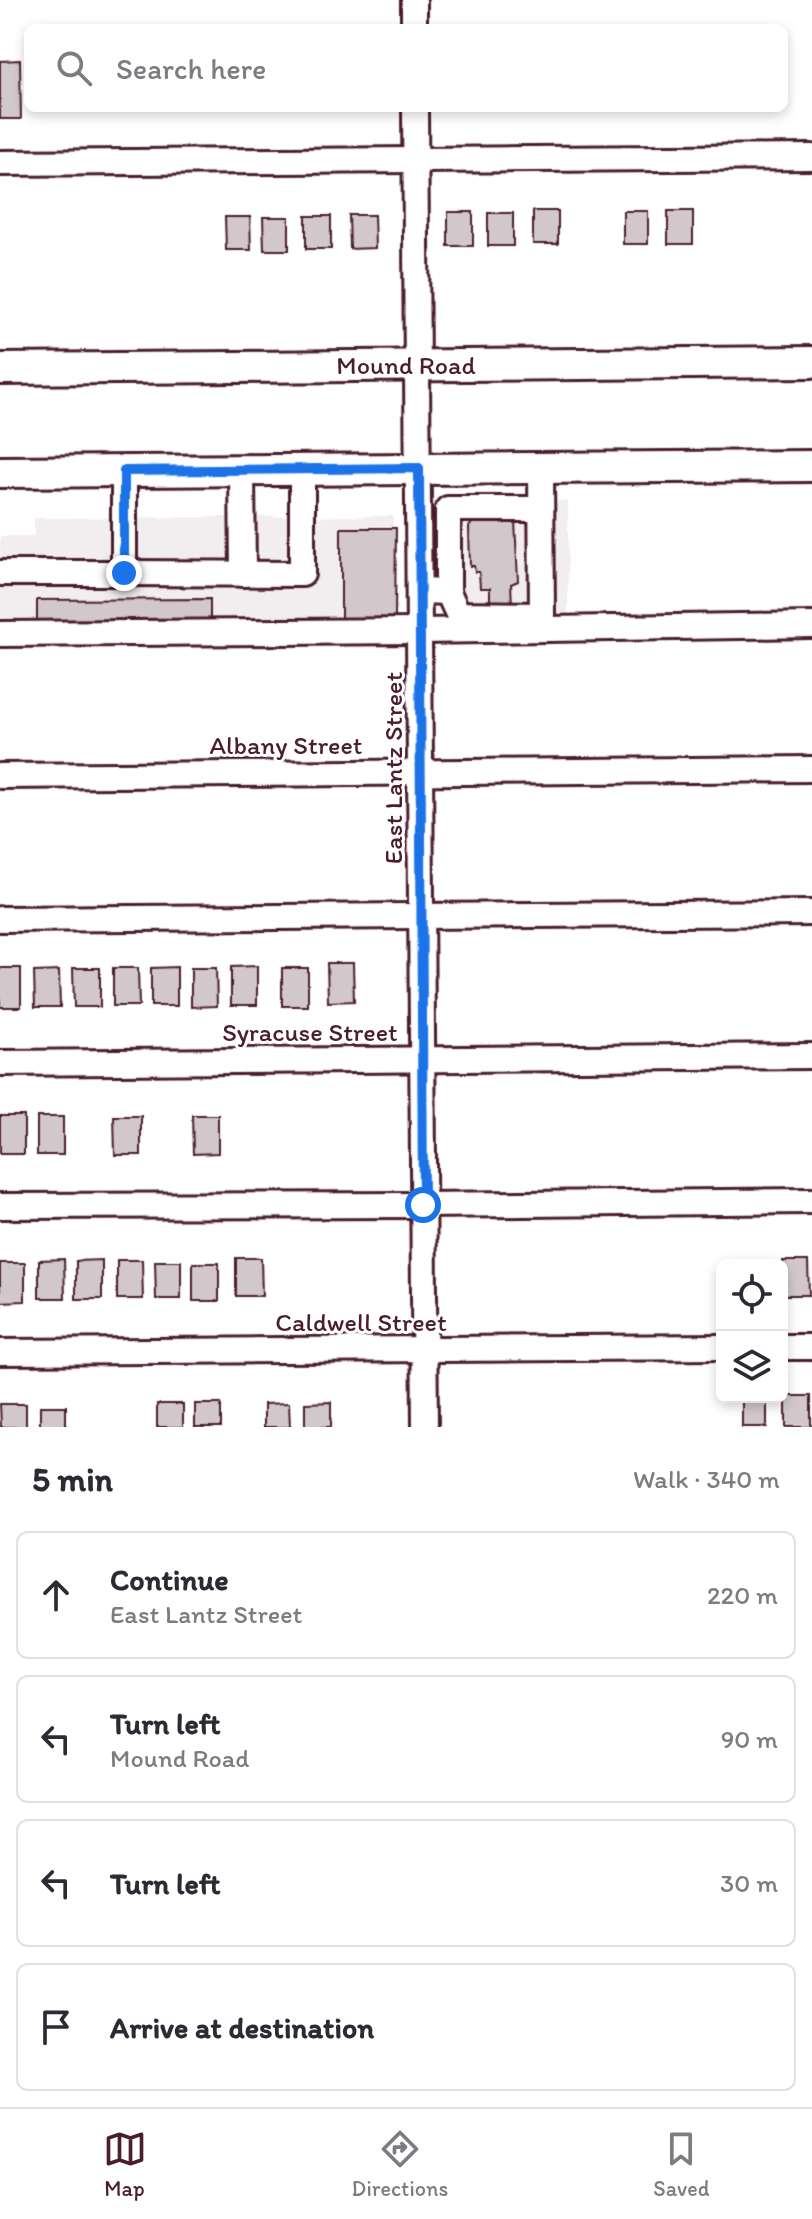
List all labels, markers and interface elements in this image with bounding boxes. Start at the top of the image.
search box [24,24,788,112]
icon: search [52,46,96,90]
text: Search here [116,50,266,87]
street label: Mound Road [336,349,476,381]
route end [106,555,142,591]
street label: East Lantz Street [377,672,409,864]
street label: Albany Street [209,729,363,761]
street label: Syracuse Street [222,1016,398,1048]
route start [405,1187,441,1223]
map controls [716,1259,788,1403]
button: locate [716,1259,788,1331]
street label: Caldwell Street [275,1306,447,1338]
button: layers [716,1331,788,1403]
text: 5 min [32,1459,113,1500]
text: Walk · 340 m [633,1463,780,1495]
text: Continue [110,1561,229,1598]
icon: ahead [34,1573,78,1617]
text: 220 m [707,1579,778,1611]
text: East Lantz Street [110,1598,302,1630]
text: Turn left [110,1705,221,1742]
icon: left [34,1717,78,1761]
text: 90 m [721,1723,778,1755]
text: Mound Road [110,1742,249,1774]
icon: left [34,1861,78,1905]
text: Turn left [110,1865,221,1902]
text: 30 m [720,1867,778,1899]
icon: arrive [34,2005,78,2049]
text: Arrive at destination [110,2009,374,2046]
tab: Map [103,2127,147,2202]
tab: Directions [352,2127,448,2202]
tab: Saved [653,2127,709,2202]

